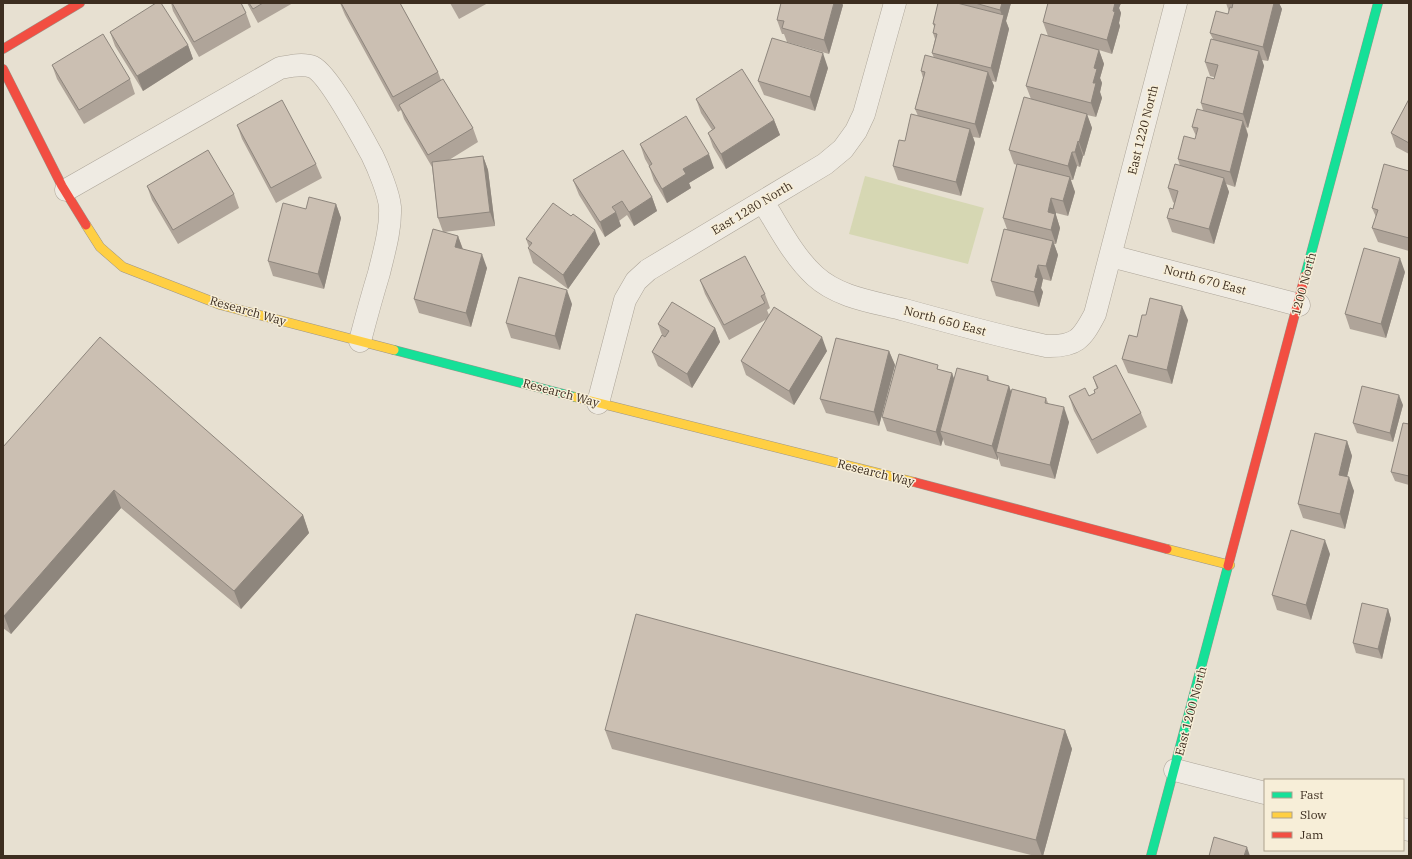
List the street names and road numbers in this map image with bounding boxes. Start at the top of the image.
street label: East 1220 North [1124,83,1161,176]
street label: East 1280 North [709,177,795,238]
street label: 1200 North [1288,250,1319,317]
street label: North 670 East [1162,261,1248,298]
street label: Research Way [208,292,289,329]
street label: North 650 East [902,302,988,339]
street label: Research Way [521,375,602,410]
street label: Research Way [836,456,917,489]
street label: East 1200 North [1171,664,1210,757]

